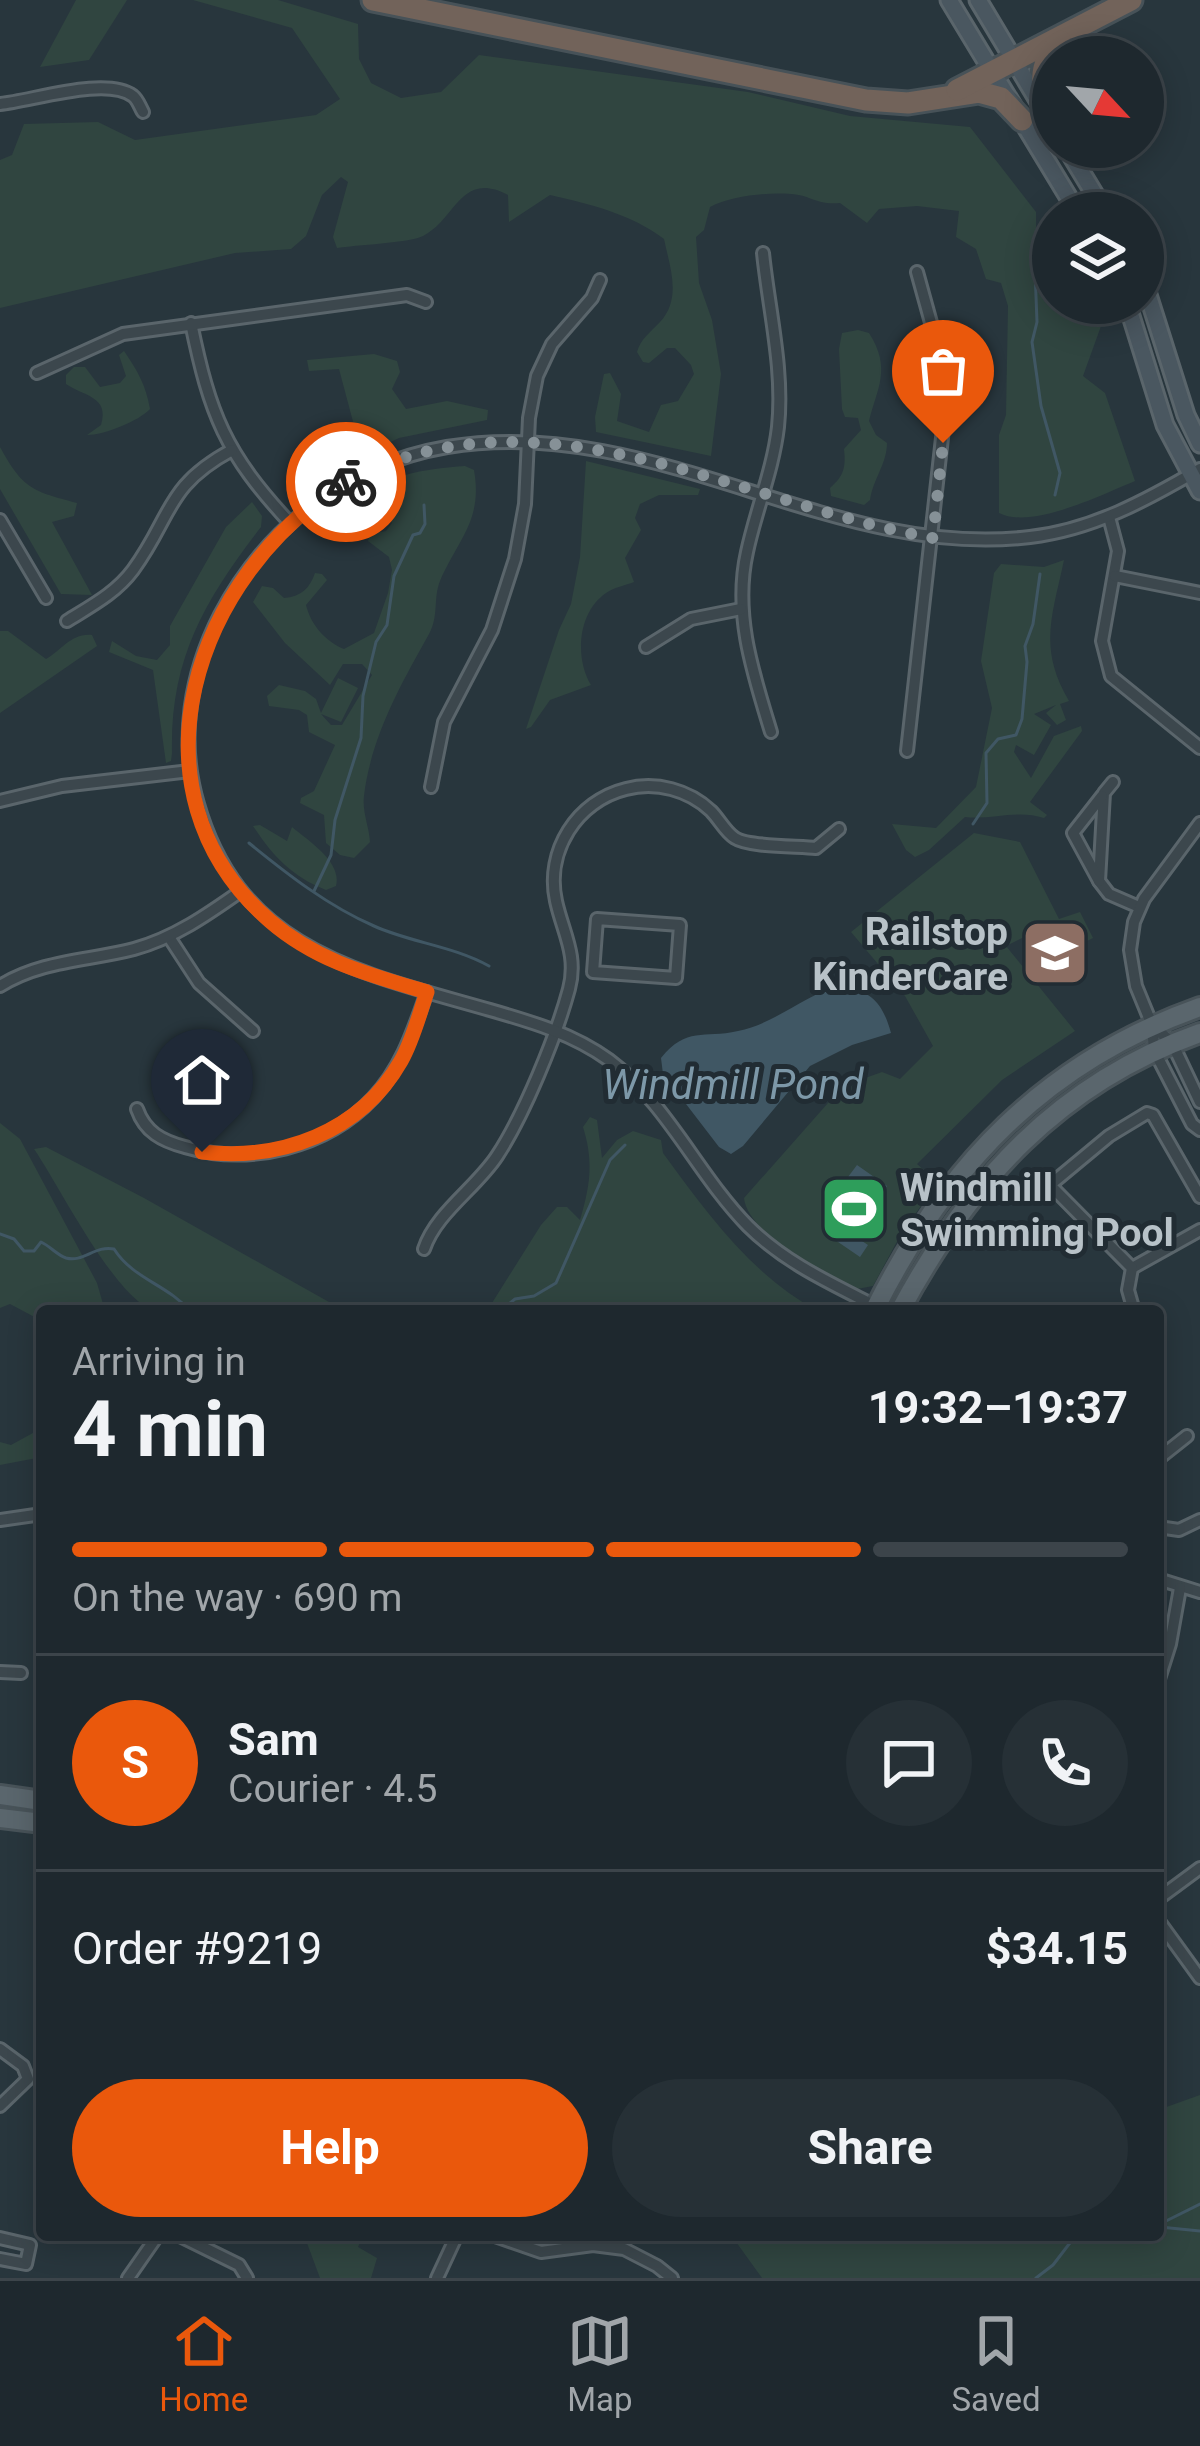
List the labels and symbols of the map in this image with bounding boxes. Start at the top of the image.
north arrow [1032,36,1164,168]
pin [892,320,994,443]
courier [286,422,406,542]
place label: Railstop KinderCare [812,909,1008,1000]
school or university icon: Railstop KinderCare [1020,918,1090,988]
pin [151,1029,253,1152]
water label: Windmill Pond [602,1060,865,1109]
place label: Windmill Swimming Pool [900,1165,1174,1256]
sports icon: Windmill Swimming Pool [819,1174,889,1244]

